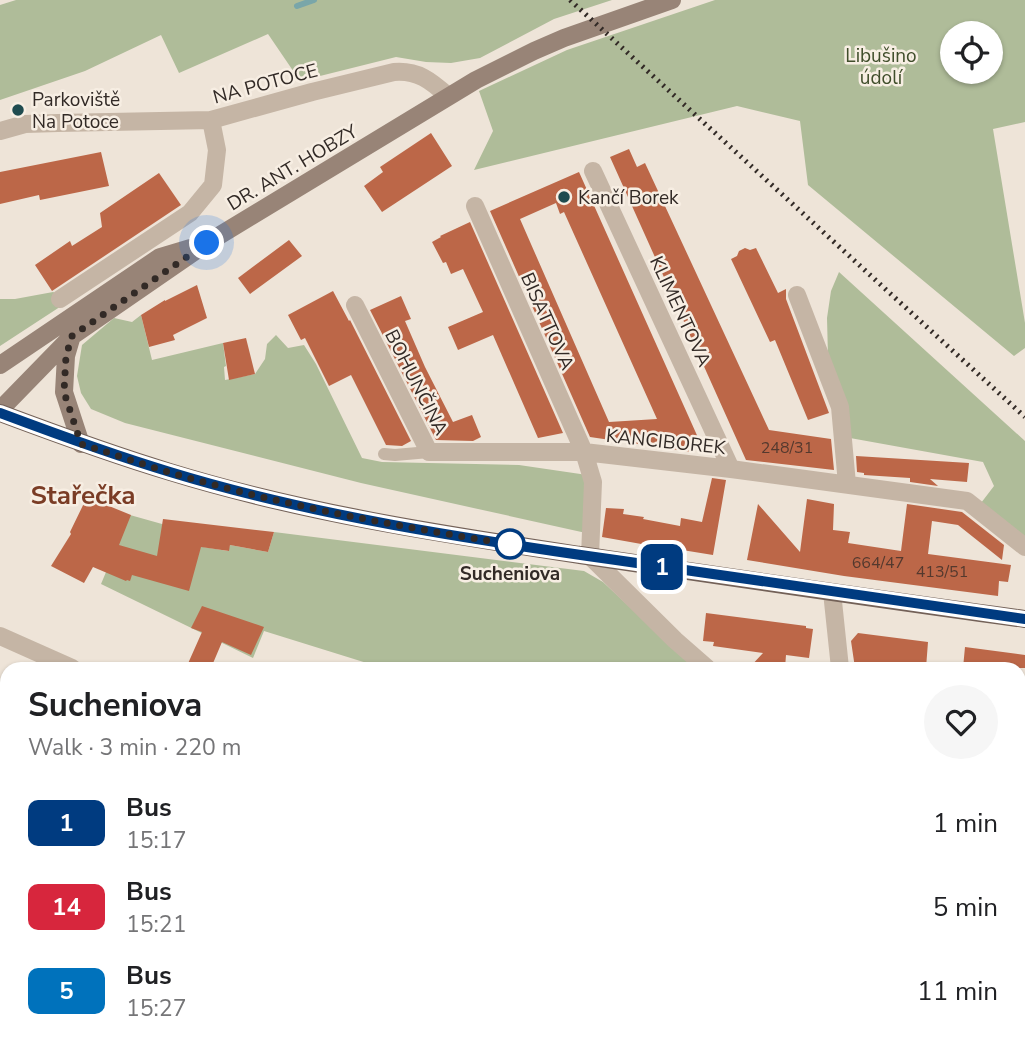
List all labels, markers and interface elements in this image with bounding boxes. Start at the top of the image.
map controls [940,21,1003,84]
button: locate [940,21,1003,84]
park label: Libušino údolí [845,43,917,91]
street label: NA POTOCE [210,58,321,110]
place label: Parkoviště Na Potoce [32,87,120,135]
marker: Parkoviště Na Potoce [10,102,26,118]
street label: DR. ANT. HOBZY [222,118,363,217]
place label: Kančí Borek [578,185,679,211]
marker: Kančí Borek [556,189,572,205]
your location [189,225,224,260]
street label: KLIMENTOVA [643,252,717,371]
street label: BISATTOVA [514,269,580,374]
street label: BOHUNČINA [378,325,454,440]
street label: KANCIBOREK [605,423,728,461]
house number: 248/31 [761,437,813,459]
district label: Stařečka [31,478,135,513]
marker: Sucheniova [495,529,525,559]
line badge: 1 [639,544,685,590]
text: 1 [655,551,669,583]
house number: 664/47 [852,552,904,574]
place label: Sucheniova [460,561,560,587]
house number: 413/51 [916,561,968,583]
text: Sucheniova [28,683,202,728]
button: heart [924,685,998,759]
text: Walk · 3 min · 220 m [28,732,241,763]
text: Bus [126,790,172,825]
text: 1 min [933,806,998,841]
text: 1 [59,807,74,839]
text: 15:17 [126,825,186,856]
text: Bus [126,874,172,909]
text: 5 min [933,890,998,925]
text: 14 [52,891,81,923]
text: 15:21 [126,909,186,940]
text: Bus [126,958,172,993]
text: 11 min [917,974,998,1009]
text: 5 [59,975,74,1007]
text: 15:27 [126,993,186,1024]

